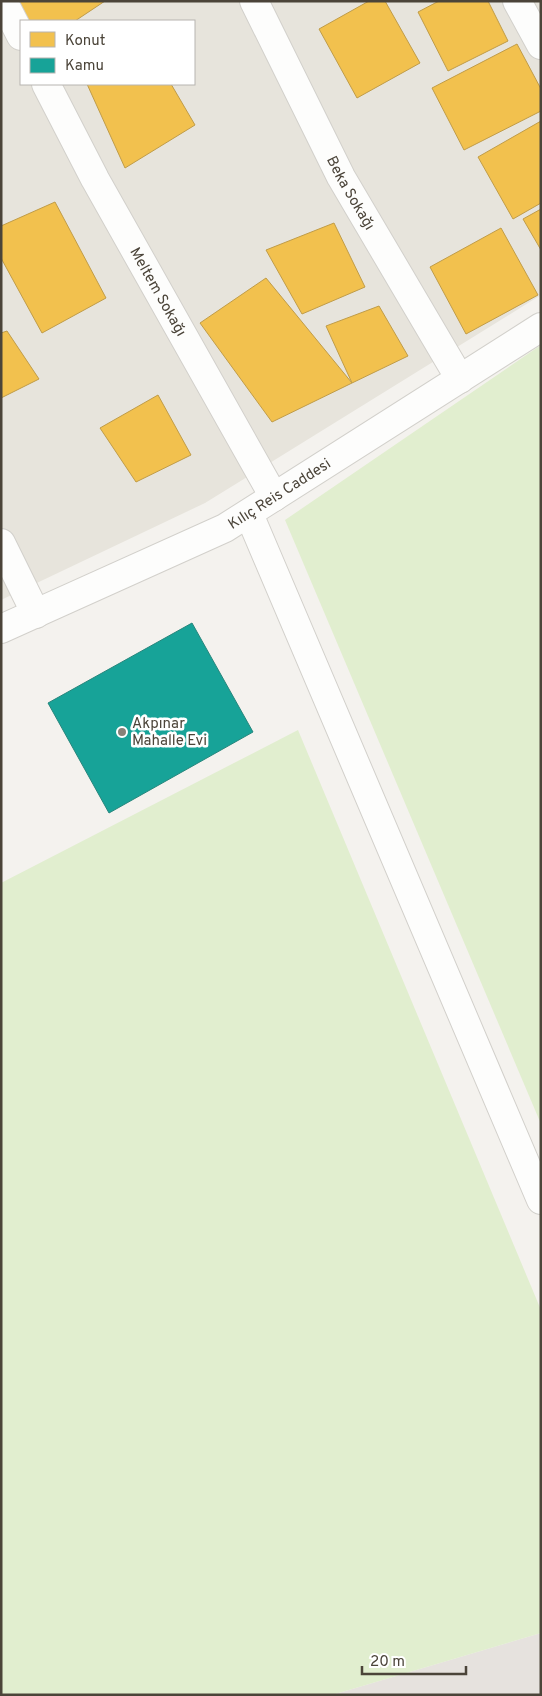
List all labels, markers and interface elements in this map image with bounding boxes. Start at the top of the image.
legend [20,20,195,85]
text: Konut [65,32,105,51]
text: Kamu [65,57,104,76]
street label: Beka Sokağı [321,153,378,234]
street label: Meltem Sokağı [124,244,190,340]
street label: Kılıç Reis Caddesi [225,455,335,534]
place label: Akpınar Mahalle Evi [132,715,207,751]
marker: Akpınar Mahalle Evi [116,726,128,738]
scale bar [362,1644,466,1676]
text: 20 m [370,1653,405,1672]

